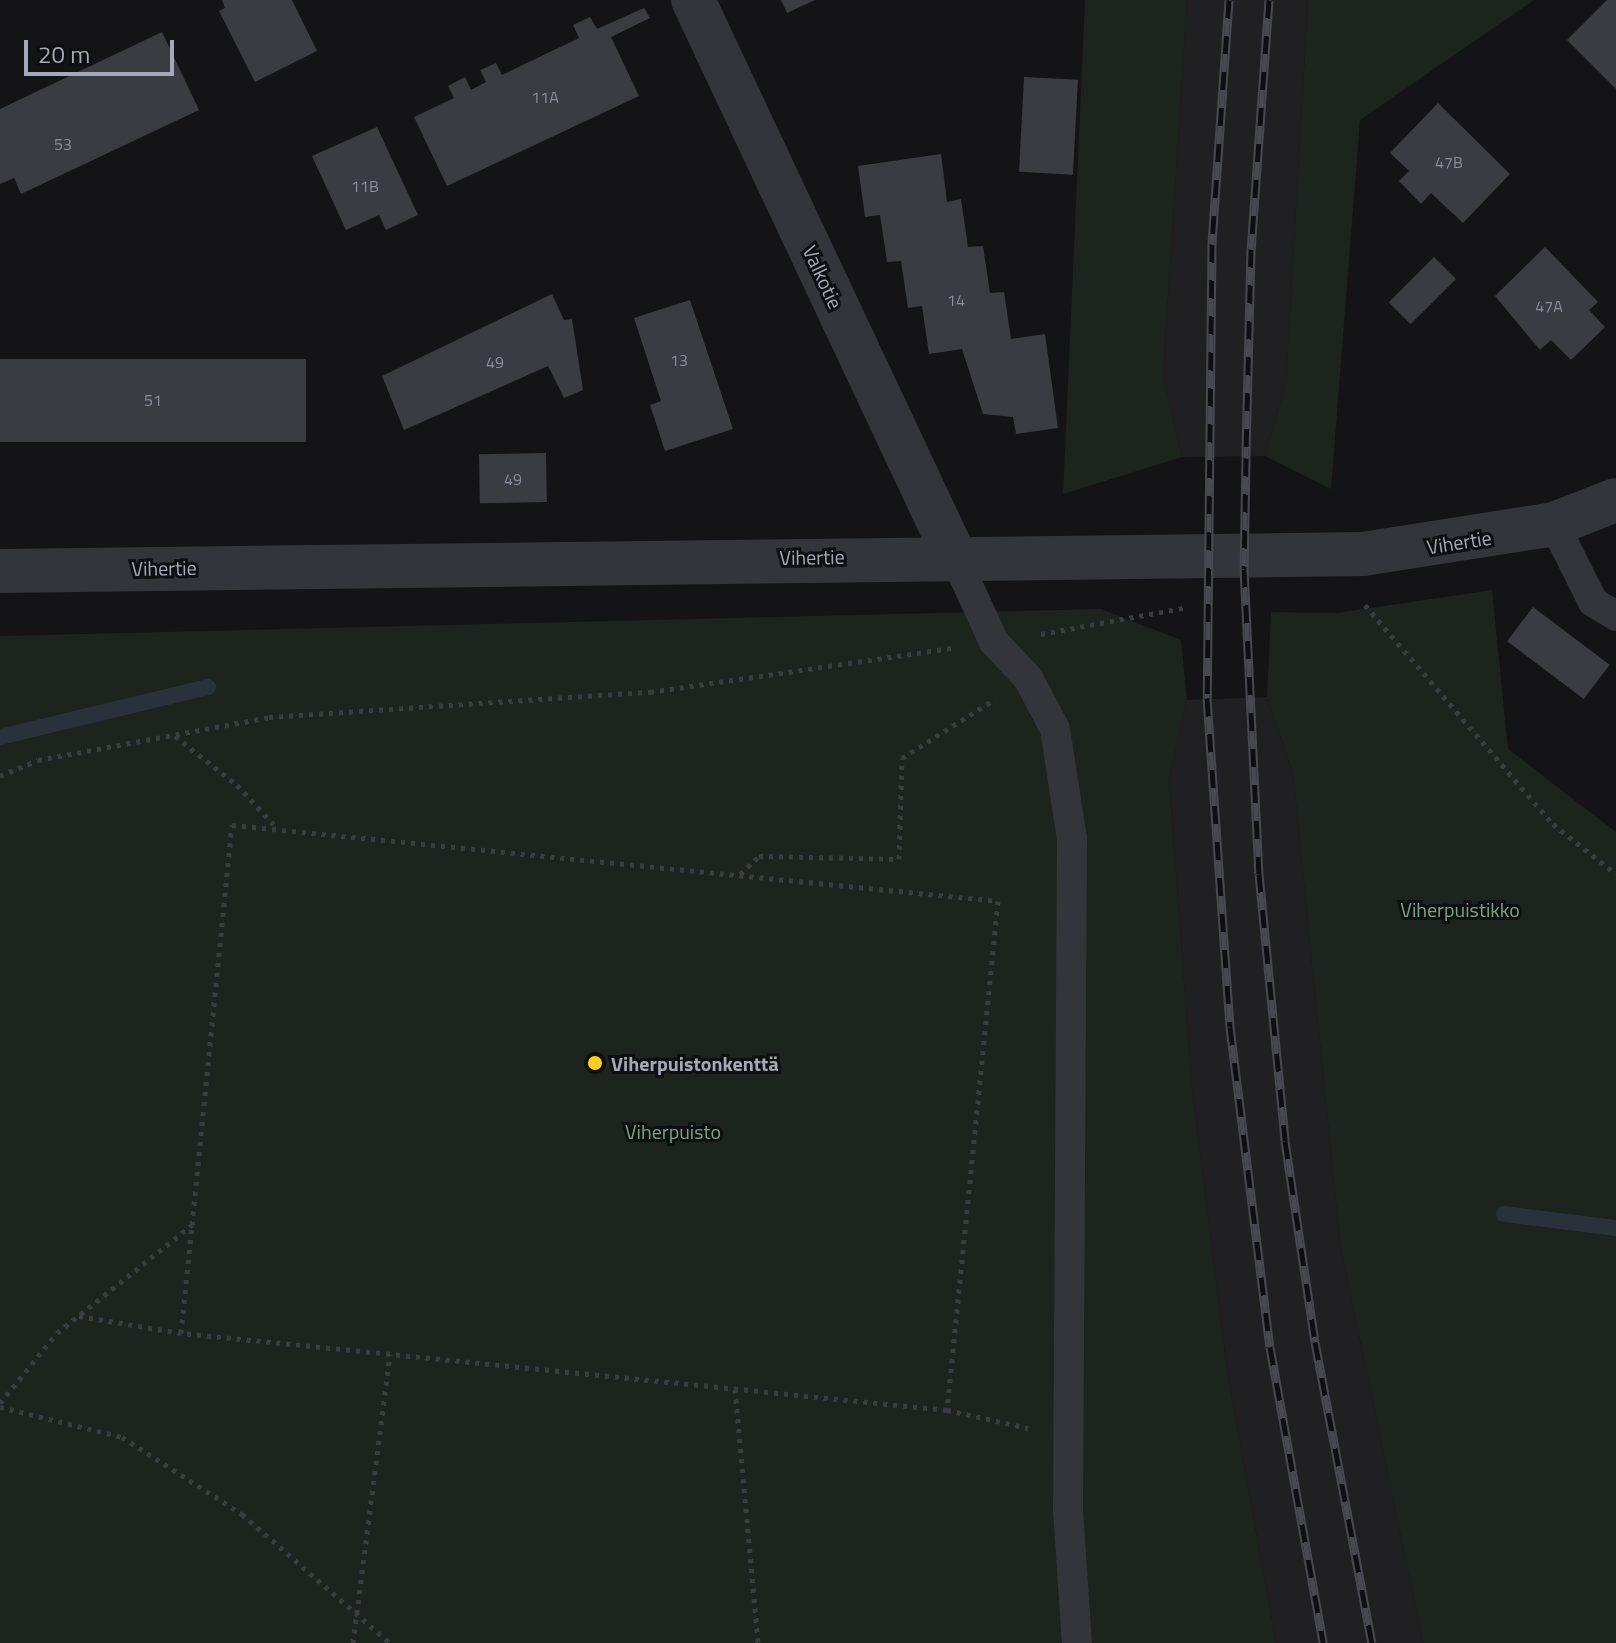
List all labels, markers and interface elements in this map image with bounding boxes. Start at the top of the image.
scale bar [28,24,178,74]
text: 20 m [38,36,90,72]
house number: 11A [531,87,559,107]
house number: 53 [54,134,72,154]
house number: 47B [1435,152,1463,172]
house number: 11B [351,176,379,196]
street label: Valkotie [798,242,848,312]
house number: 14 [947,290,965,310]
house number: 47A [1535,296,1563,316]
house number: 13 [670,350,688,370]
house number: 49 [486,352,504,372]
house number: 51 [144,390,162,410]
house number: 49 [504,469,522,489]
street label: Vihertie [1425,525,1493,559]
street label: Vihertie [779,544,845,570]
street label: Vihertie [131,555,197,581]
park label: Viherpuistikko [1400,897,1520,921]
place label: Viherpuistonkenttä [611,1051,779,1075]
marker: Viherpuistonkenttä [586,1054,604,1072]
park label: Viherpuisto [625,1119,721,1143]

